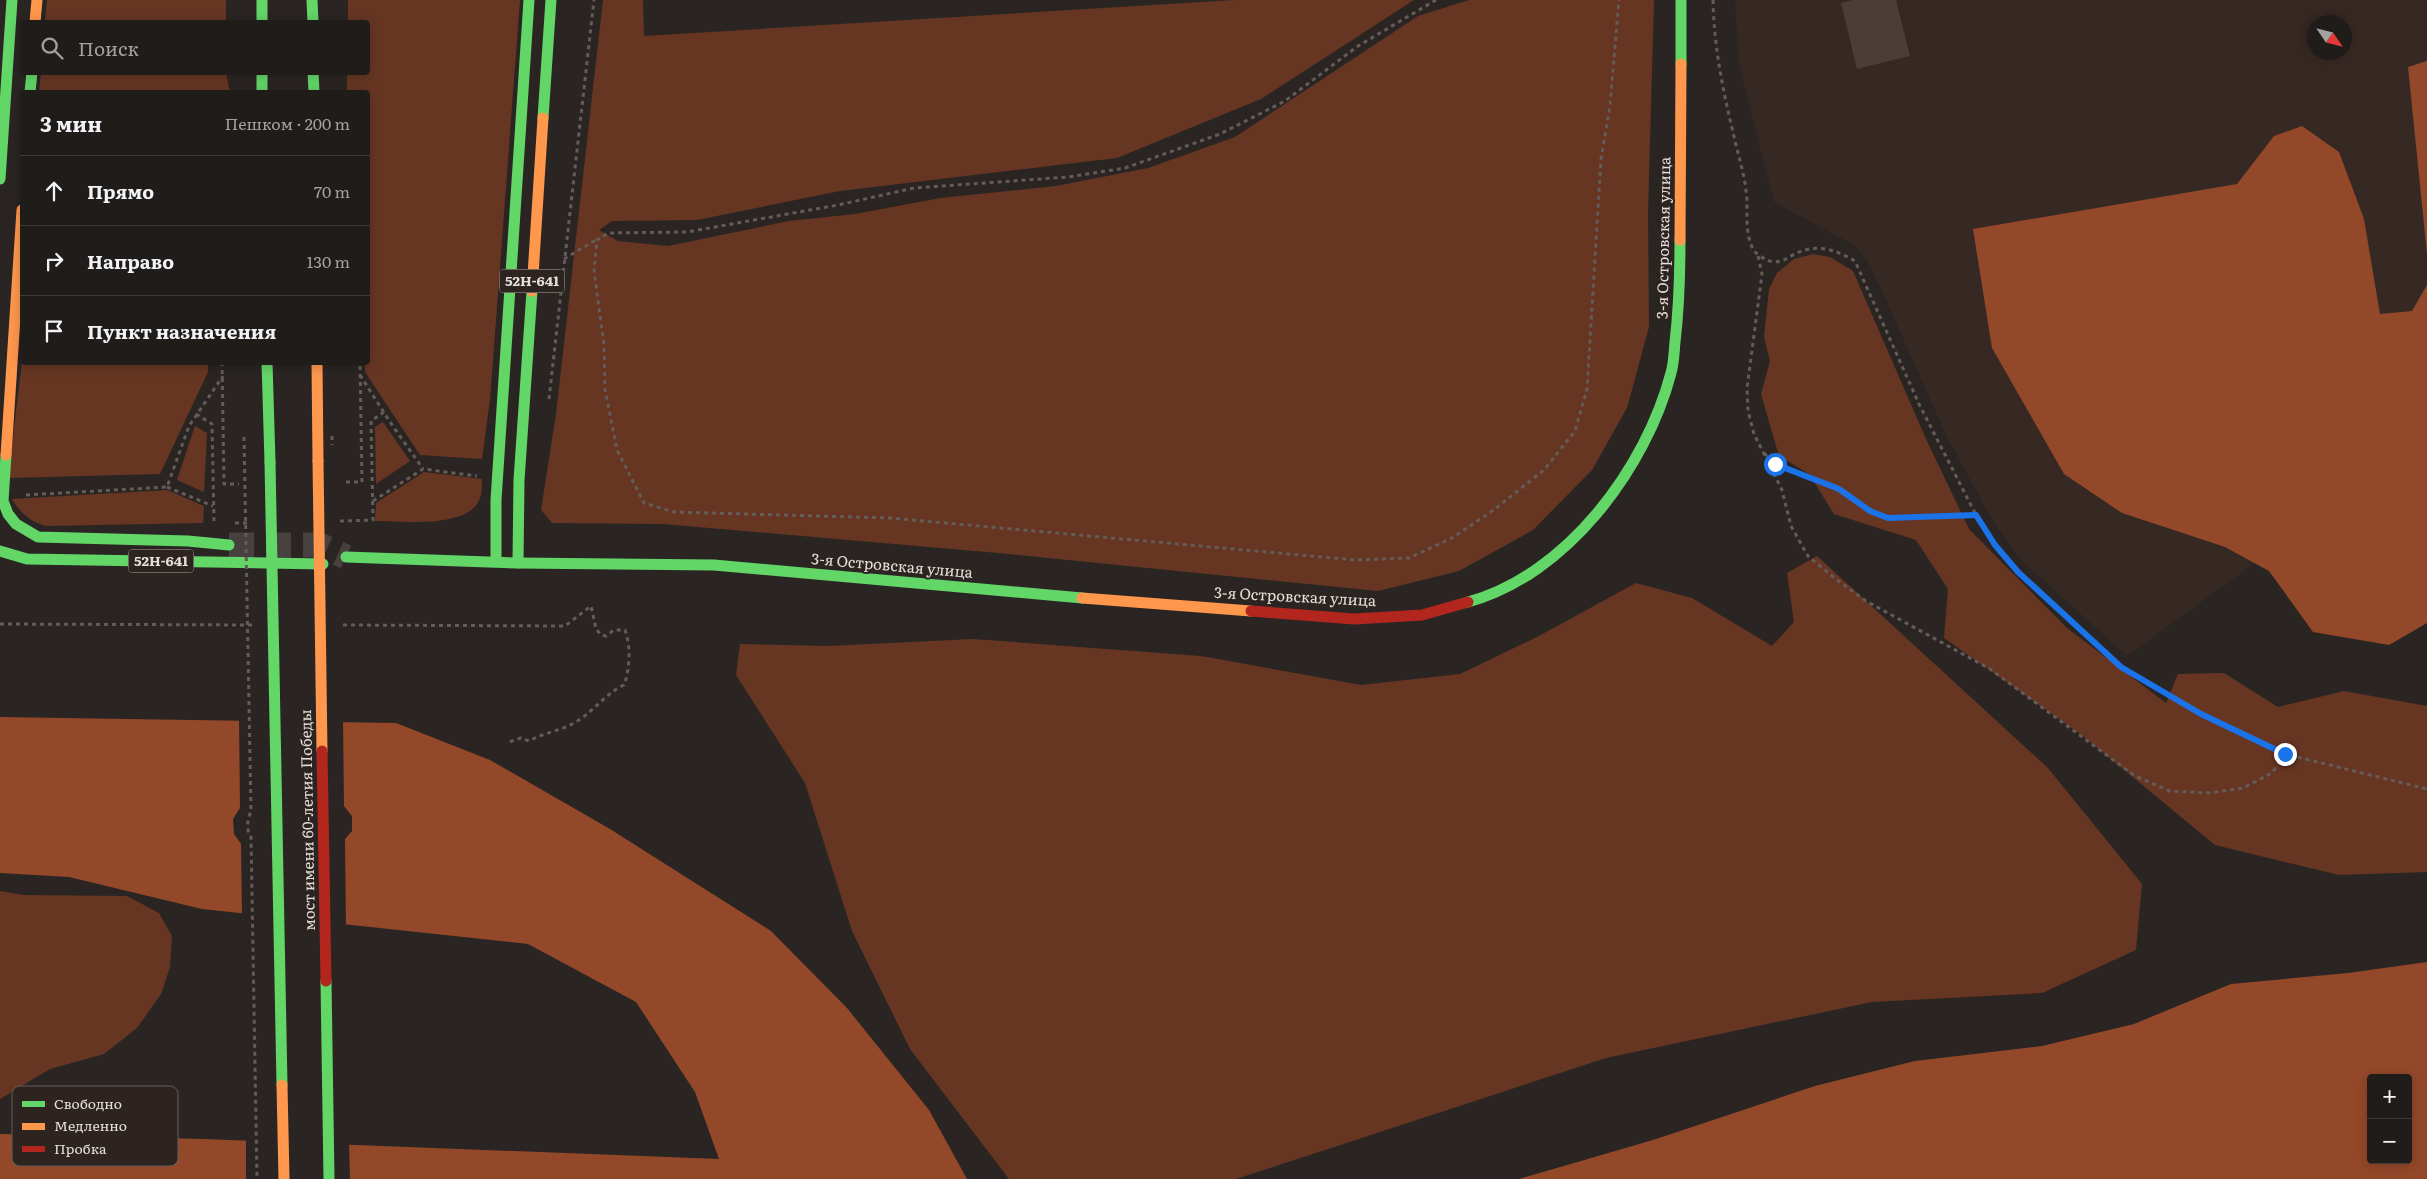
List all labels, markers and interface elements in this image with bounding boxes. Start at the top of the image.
north arrow [2307,15,2352,60]
search box [20,20,370,75]
icon: search [38,34,66,62]
text: Поиск [78,34,139,62]
text: 3 мин [40,107,102,138]
text: Пешком · 200 m [225,111,350,135]
street label: 3-я Островская улица [1650,156,1675,319]
icon: ahead [40,177,68,205]
text: Прямо [87,177,154,205]
text: 70 m [314,179,350,203]
icon: right [40,247,68,275]
text: Направо [87,247,174,275]
text: 130 m [307,249,350,273]
road number: 52Н-641 [500,270,564,292]
icon: arrive [40,317,68,345]
text: Пункт назначения [87,317,276,345]
route start [1764,453,1787,476]
street label: 3-я Островская улица [810,546,975,583]
road number: 52Н-641 [128,550,194,572]
street label: 3-я Островская улица [1213,580,1378,611]
street label: мост имени 60-летия Победы [293,709,320,931]
route end [2274,743,2297,766]
map controls [2367,1074,2412,1164]
button: + [2367,1074,2412,1119]
legend [12,1086,178,1166]
text: Свободно [54,1093,122,1113]
text: Медленно [54,1115,127,1135]
button: − [2367,1119,2412,1164]
text: Пробка [54,1138,107,1158]

